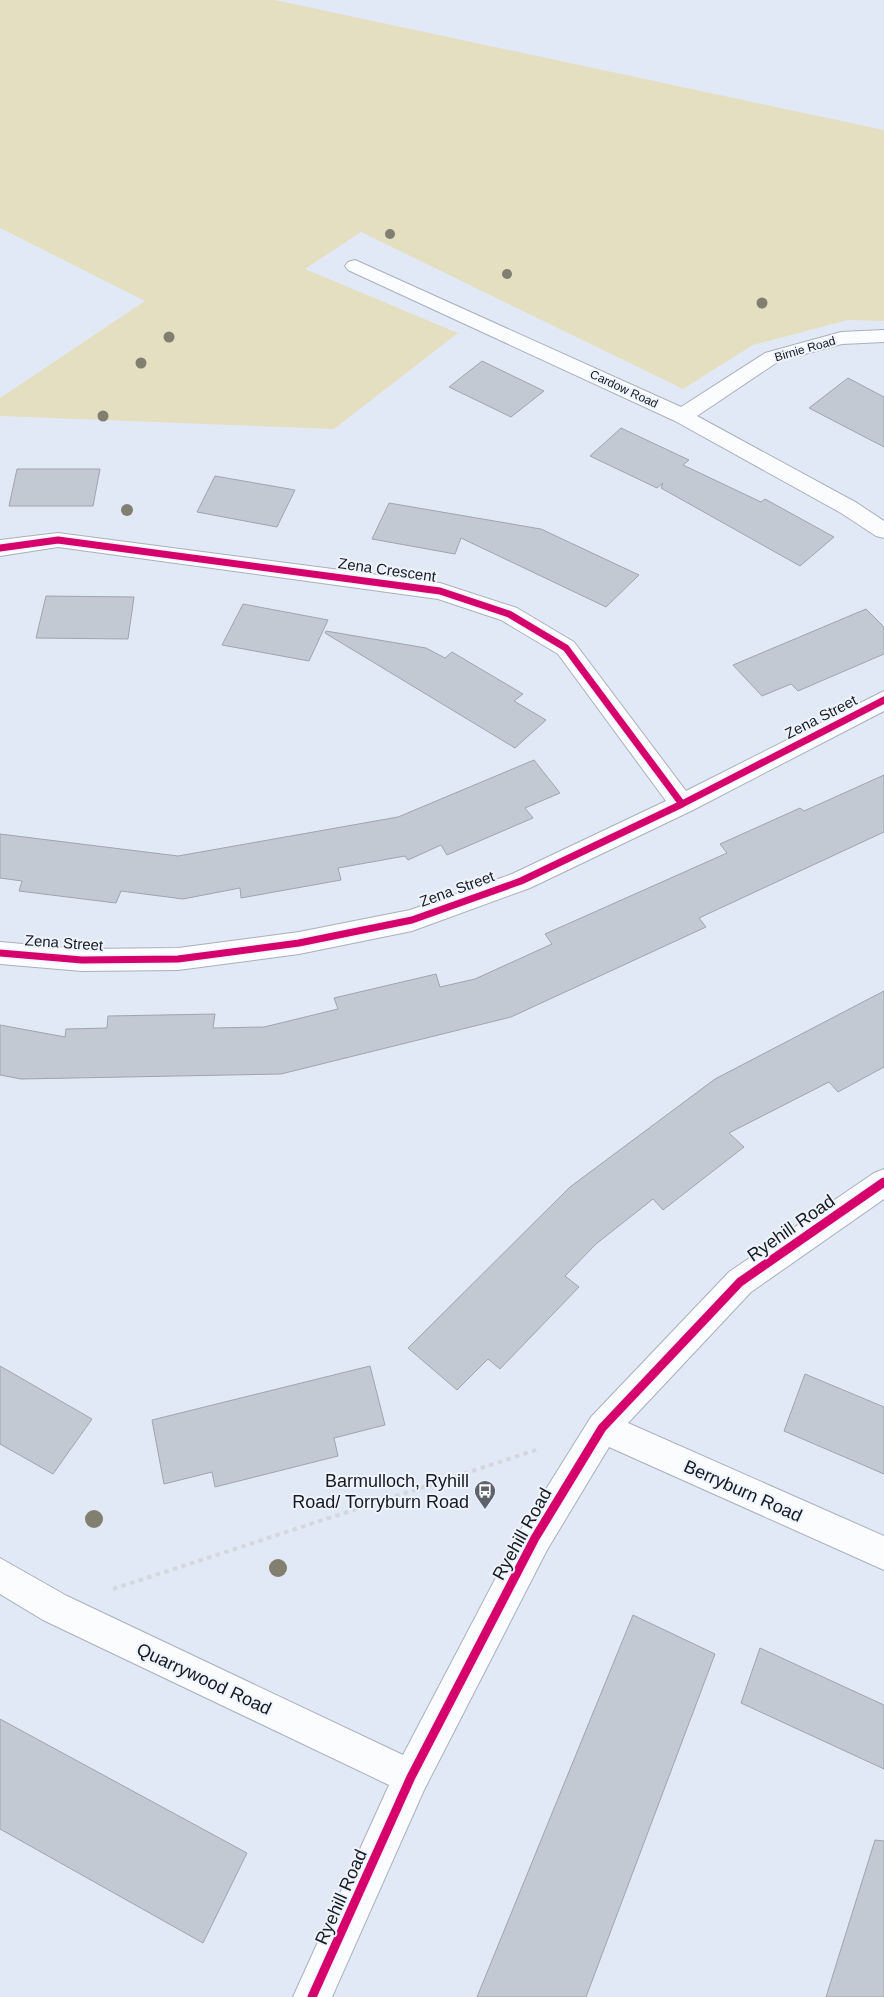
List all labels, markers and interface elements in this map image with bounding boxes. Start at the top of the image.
street label: Birnie Road [773,334,837,364]
street label: Cardow Road [588,367,660,411]
street label: Zena Crescent [337,554,438,585]
street label: Zena Street [782,691,860,742]
street label: Zena Street [417,867,497,910]
street label: Zena Street [24,931,105,954]
street label: Ryehill Road [743,1191,839,1265]
street label: Berryburn Road [681,1456,805,1526]
place label: Barmulloch, Ryhill Road/ Torryburn Road [292,1471,469,1512]
bus stop icon: Barmulloch, Ryhill Road/ Torryburn Road [473,1479,497,1510]
street label: Ryehill Road [489,1485,555,1583]
street label: Quarrywood Road [134,1639,274,1719]
street label: Ryehill Road [311,1846,371,1948]

